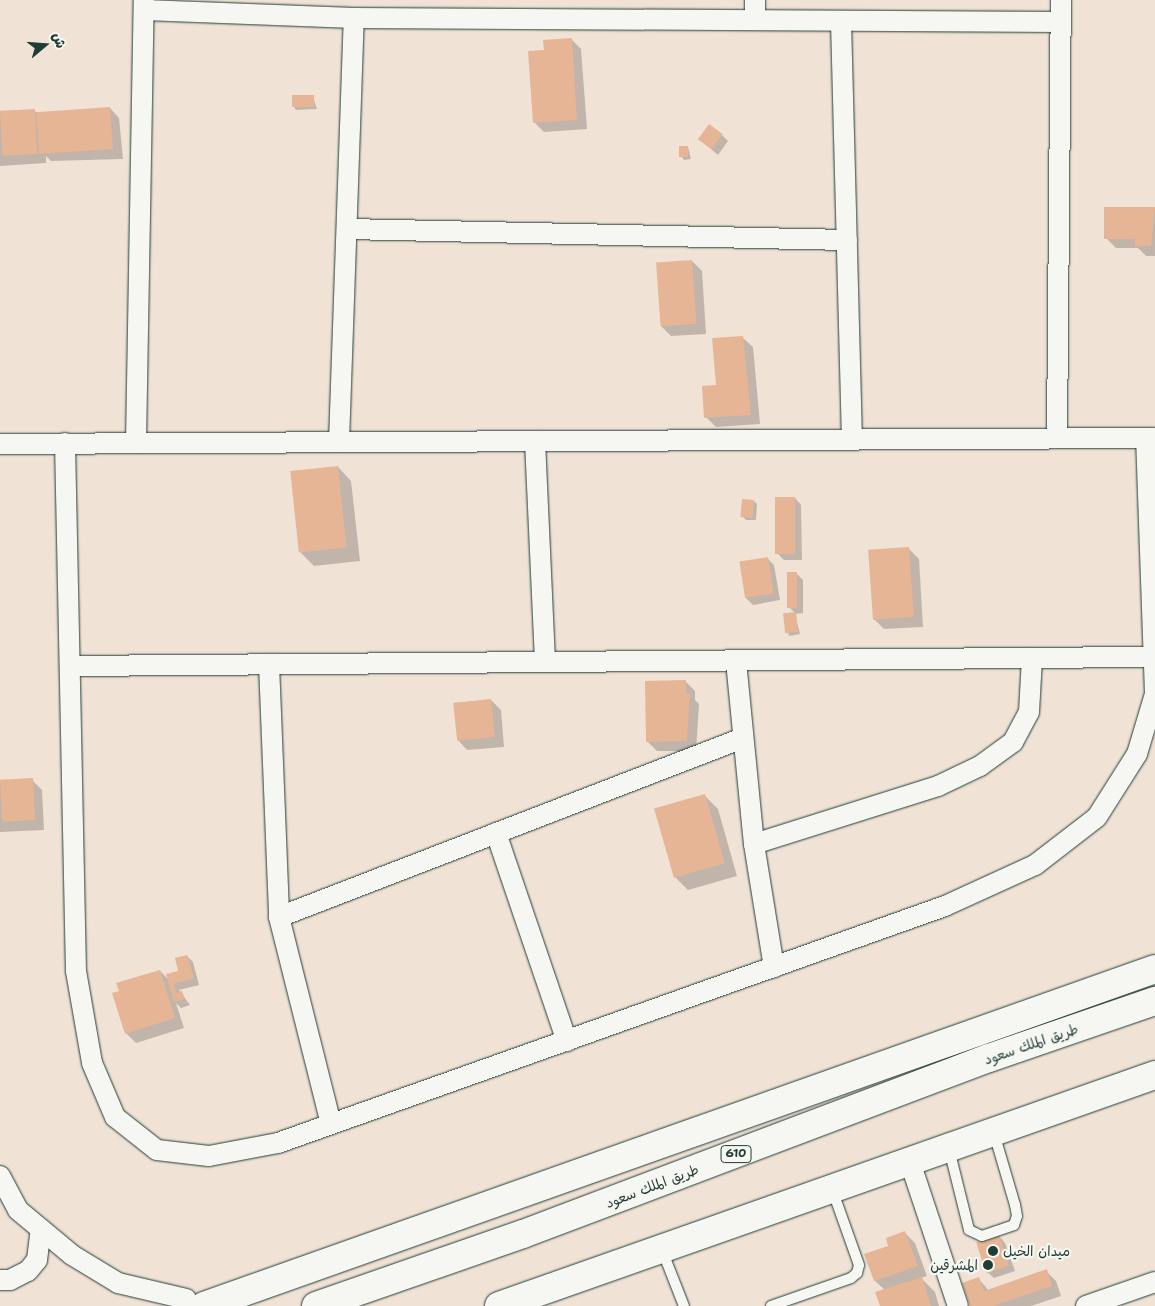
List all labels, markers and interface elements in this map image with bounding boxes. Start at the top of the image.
north arrow [20,20,70,70]
text: ش [48,30,70,50]
street label: طريق الملك سعود [982,1020,1080,1068]
road number: 610 [720,1144,752,1164]
street label: طريق الملك سعود [603,1160,701,1212]
place label: ميدان الخيل [1003,1243,1070,1259]
marker: ميدان الخيل [987,1245,999,1257]
place label: المشرقين [930,1257,978,1273]
marker: المشرقين [982,1259,994,1271]

